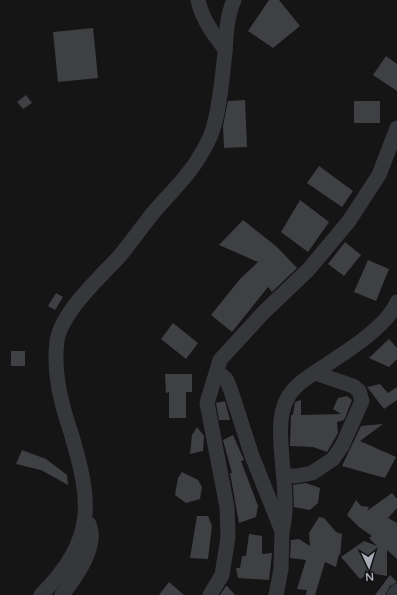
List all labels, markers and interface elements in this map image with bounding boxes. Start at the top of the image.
north arrow [349,547,389,587]
text: N [365,570,375,583]

